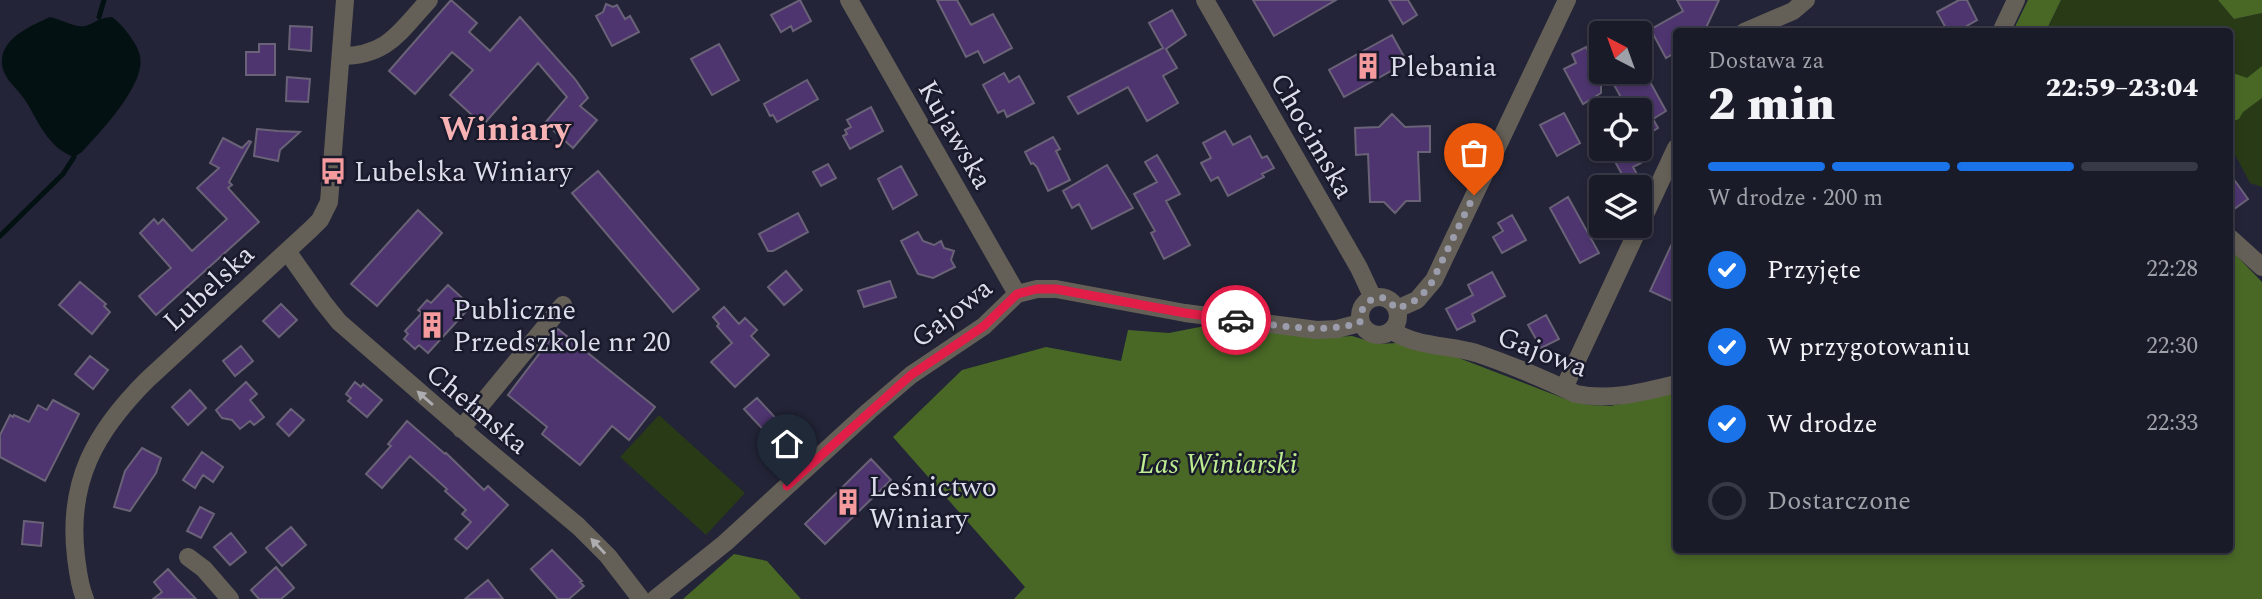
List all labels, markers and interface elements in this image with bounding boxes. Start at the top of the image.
north arrow [1589,21,1652,84]
map controls [1589,21,1652,238]
text: Dostawa za [1708,44,1824,79]
place label: Plebania [1389,46,1497,89]
building icon: Plebania [1353,51,1383,81]
street label: Chocimska [1258,65,1365,207]
text: 22:59–23:04 [2046,68,2198,108]
text: 2 min [1708,70,1835,140]
street label: Kujawska [906,72,1003,198]
button: locate [1589,98,1652,161]
district label: Winiary [440,103,572,156]
pin [1444,123,1504,195]
icon: bag [1455,134,1493,172]
place label: Lubelska Winiary [354,151,574,194]
bus stop icon: Lubelska Winiary [318,156,348,186]
button: layers [1589,175,1652,238]
text: W drodze · 200 m [1708,181,1883,216]
street label: Lubelska [153,234,265,342]
text: Przyjęte [1767,250,1861,290]
icon: check [1708,251,1746,289]
text: 22:28 [2146,252,2198,287]
street label: Gajowa [902,267,1002,359]
courier [1201,285,1271,355]
place label: Publiczne Przedszkole nr 20 [453,289,671,364]
icon: car [1217,301,1255,339]
building icon: Publiczne Przedszkole nr 20 [417,310,447,340]
street label: Gajowa [1491,316,1594,389]
text: W przygotowaniu [1767,327,1970,367]
icon: check [1708,328,1746,366]
text: 22:30 [2146,329,2198,364]
street label: Chełmska [416,353,538,466]
one-way arrow [417,391,434,406]
text: W drodze [1767,404,1877,444]
icon: check [1708,405,1746,443]
text: 22:33 [2146,406,2198,441]
pin [757,414,817,486]
icon: home [768,425,806,463]
park label: Las Winiarski [1138,443,1298,486]
place label: Leśnictwo Winiary [869,466,997,541]
text: Dostarczone [1767,481,1911,521]
building icon: Leśnictwo Winiary [833,487,863,517]
one-way arrow [590,537,606,555]

